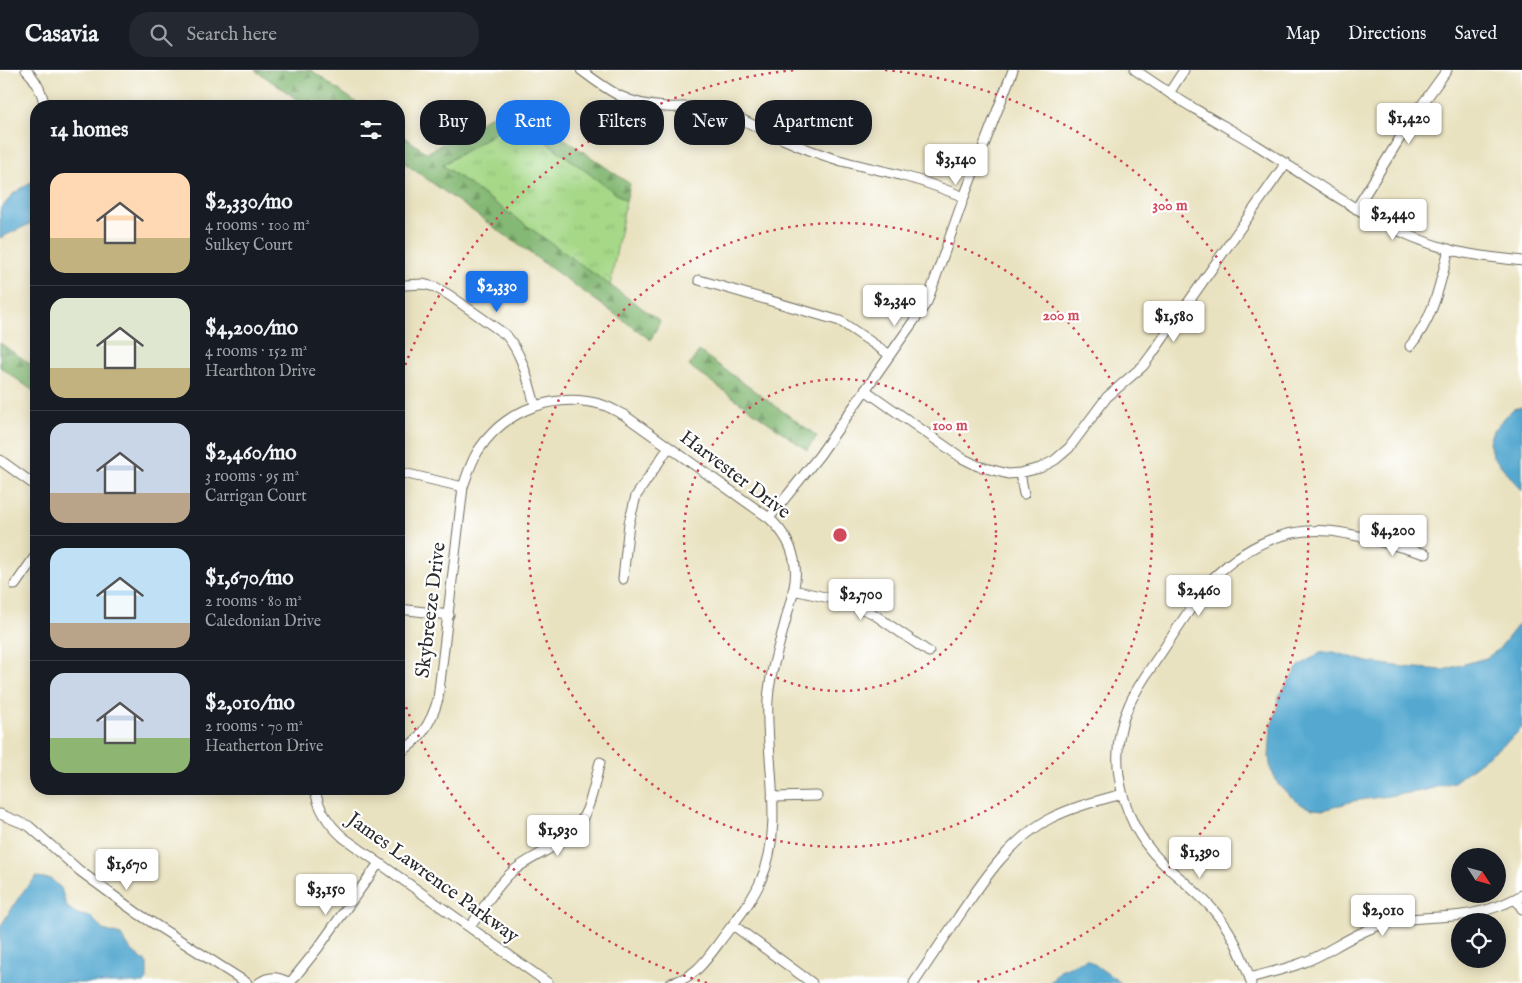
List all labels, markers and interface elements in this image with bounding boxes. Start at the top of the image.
search box [129,12,479,57]
text: Casavia [25,19,99,50]
icon: search [147,21,175,49]
text: Search here [187,23,277,47]
text: Map [1286,23,1320,46]
text: Directions [1348,23,1426,46]
text: Saved [1454,23,1497,46]
chip: Buy [420,100,486,145]
chip: Rent [496,100,570,145]
chip: Filters [580,100,664,145]
chip: New [674,100,745,145]
chip: Apartment [755,100,872,145]
pin: $1,420 [1368,102,1450,145]
text: $1,420 [1388,109,1430,129]
icon: filters [357,116,385,144]
text: 14 homes [50,117,128,144]
pin: $3,140 [915,144,997,186]
text: $3,140 [936,150,976,170]
text: $2,330/mo [205,189,293,216]
icon: home [90,193,150,253]
text: 300 m [1152,196,1188,215]
pin: $2,440 [1352,198,1434,241]
text: $2,440 [1371,205,1415,225]
text: 4 rooms · 100 m² [205,216,310,236]
text: Sulkey Court [205,236,293,256]
pin: $2,330 [456,270,538,313]
text: $2,330 [477,277,517,297]
pin: $2,340 [854,284,936,327]
text: $2,340 [874,291,916,311]
pin: $1,580 [1133,300,1215,343]
text: 200 m [1043,306,1080,325]
text: $1,580 [1154,307,1194,327]
text: $4,200/mo [205,315,298,342]
icon: home [90,318,150,378]
text: 4 rooms · 152 m² [205,342,307,362]
text: Hearthton Drive [205,362,316,382]
text: 100 m [932,416,968,435]
street label: Harvester Drive [675,425,795,525]
text: $2,460/mo [205,440,297,467]
icon: home [90,443,150,503]
text: 3 rooms · 95 m² [205,467,299,487]
text: Carrigan Court [205,487,307,507]
pin: $4,200 [1352,514,1434,557]
text: $4,200 [1371,521,1415,541]
centre of rings [831,526,849,544]
street label: Skybreeze Drive [410,541,452,679]
text: $1,670/mo [205,565,294,592]
icon: home [90,568,150,628]
pin: $2,460 [1158,574,1240,617]
pin: $2,700 [820,578,902,621]
text: $2,460 [1177,581,1221,601]
text: $2,700 [840,585,882,605]
text: 2 rooms · 80 m² [205,592,302,612]
text: Caledonian Drive [205,612,321,632]
text: $2,010/mo [205,690,295,717]
icon: home [90,693,150,753]
text: 2 rooms · 70 m² [205,717,303,737]
text: Heatherton Drive [205,737,323,757]
street label: James Lawrence Parkway [340,806,524,949]
pin: $1,930 [517,814,599,857]
text: $1,930 [538,821,578,841]
pin: $1,390 [1159,836,1241,879]
text: $1,390 [1180,843,1220,863]
pin: $1,670 [86,848,168,891]
north arrow [1451,848,1506,902]
map controls [1451,848,1506,968]
text: $1,670 [106,855,148,875]
pin: $3,150 [285,874,367,916]
text: $3,150 [307,880,345,900]
pin: $2,010 [1342,894,1424,937]
text: $2,010 [1362,901,1404,921]
button: locate [1451,913,1506,968]

